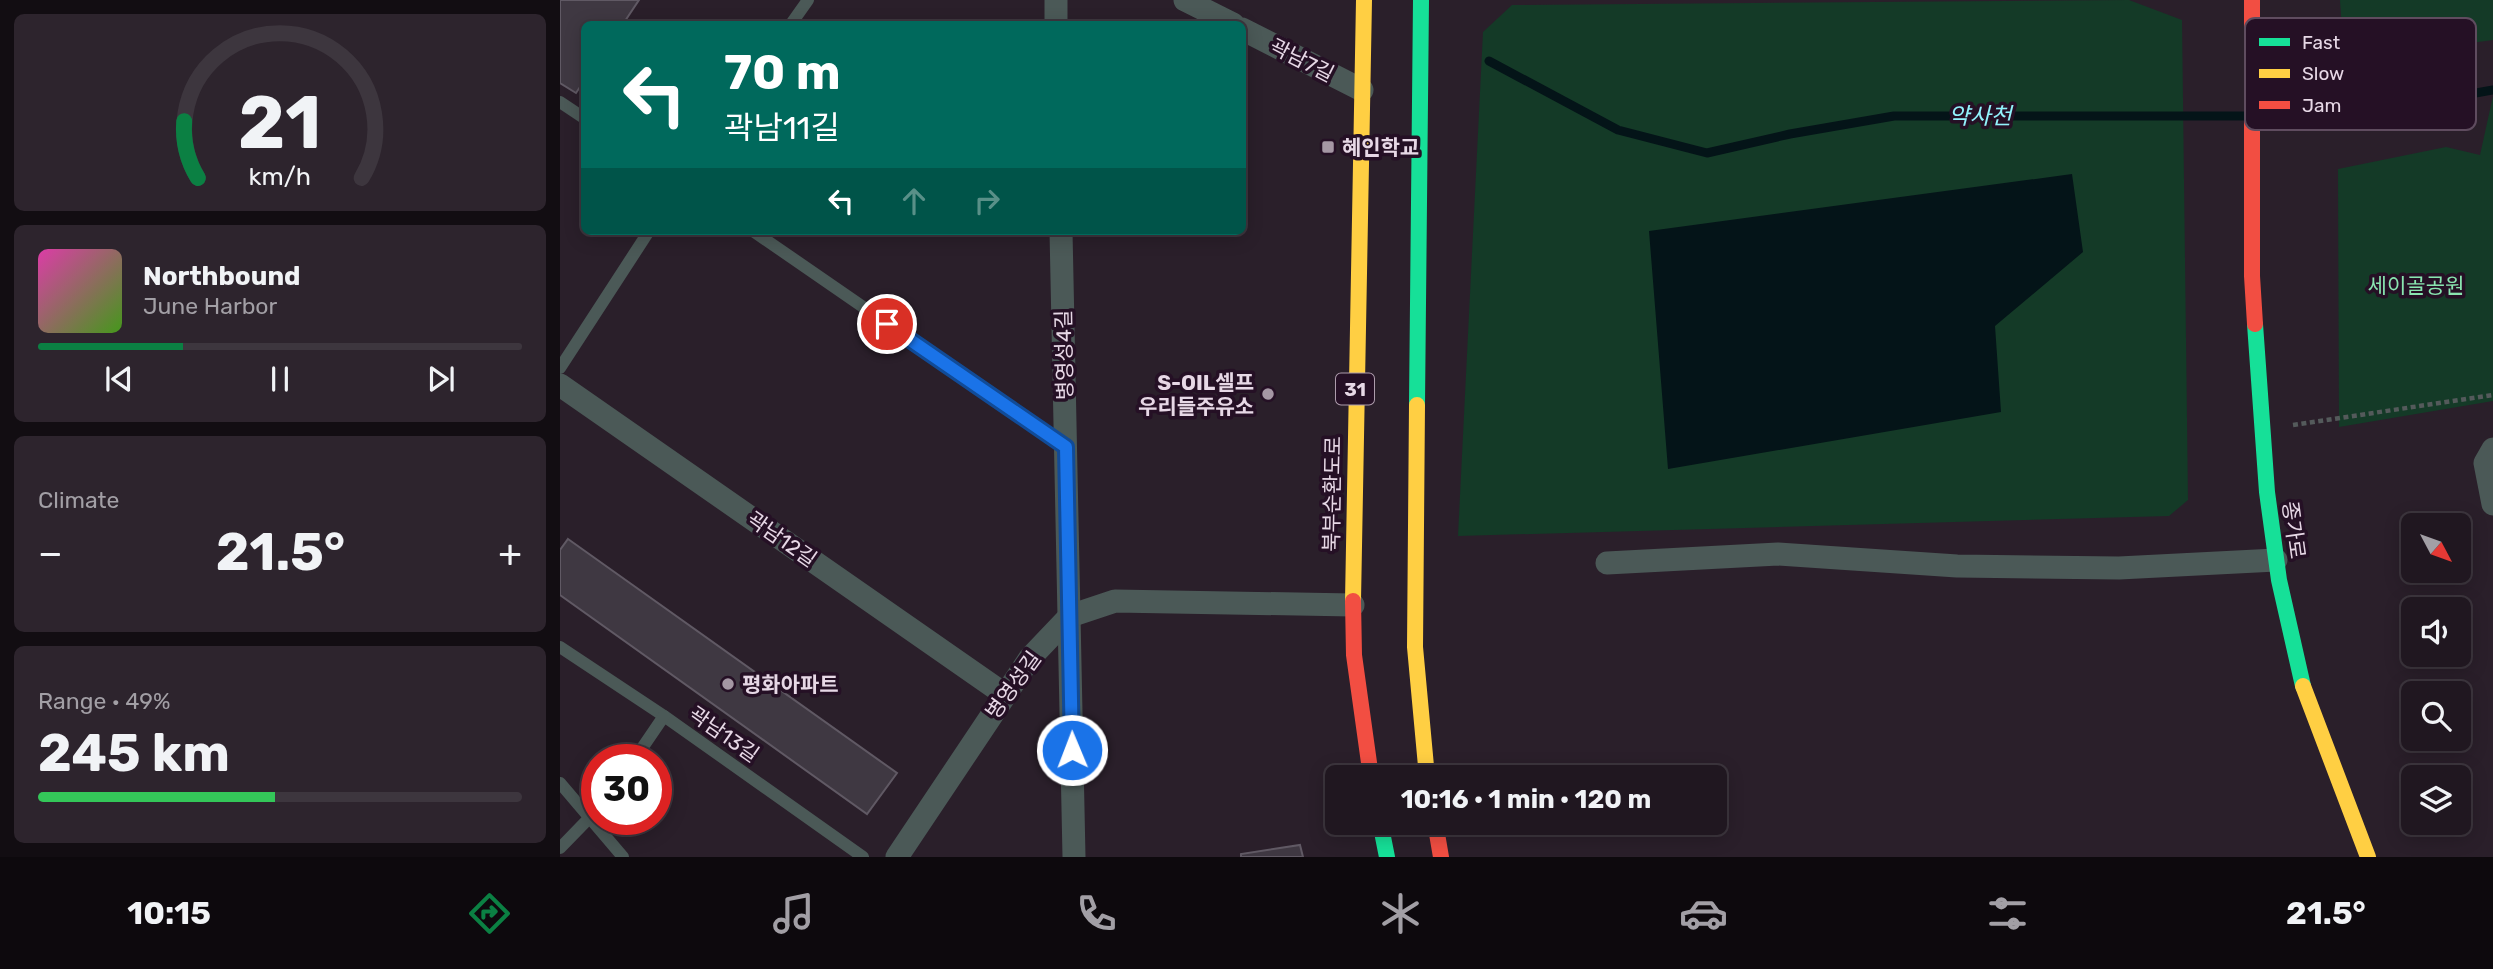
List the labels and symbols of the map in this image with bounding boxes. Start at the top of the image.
legend [2245,18,2476,130]
text: Fast [2302,31,2341,54]
street label: 곽남7길 [1266,33,1338,87]
text: Slow [2302,62,2344,85]
text: Jam [2302,94,2341,117]
water label: 약사천 [1948,102,2015,130]
place label: 혜인학교 [1342,135,1419,160]
marker: 혜인학교 [1320,139,1336,155]
park label: 세이골공원 [2368,273,2464,298]
pin [857,294,917,354]
street label: 병영성4길 [1051,310,1077,400]
place label: S-OIL셀프 우리들주유소 [1138,370,1254,419]
road number: 31 [1336,374,1374,404]
marker: S-OIL셀프 우리들주유소 [1260,386,1276,402]
street label: 북부순환도로 [1318,436,1346,552]
street label: 종가로 [2278,500,2310,560]
street label: 곽남12길 [742,506,822,572]
north arrow [2401,513,2471,583]
street label: 병영성길 [980,646,1046,724]
place label: 평화아파트 [742,672,839,697]
marker: 평화아파트 [720,676,736,692]
street label: 곽남13길 [684,701,764,767]
position arrow [1035,713,1109,787]
speed limit sign: 30 [581,744,672,835]

